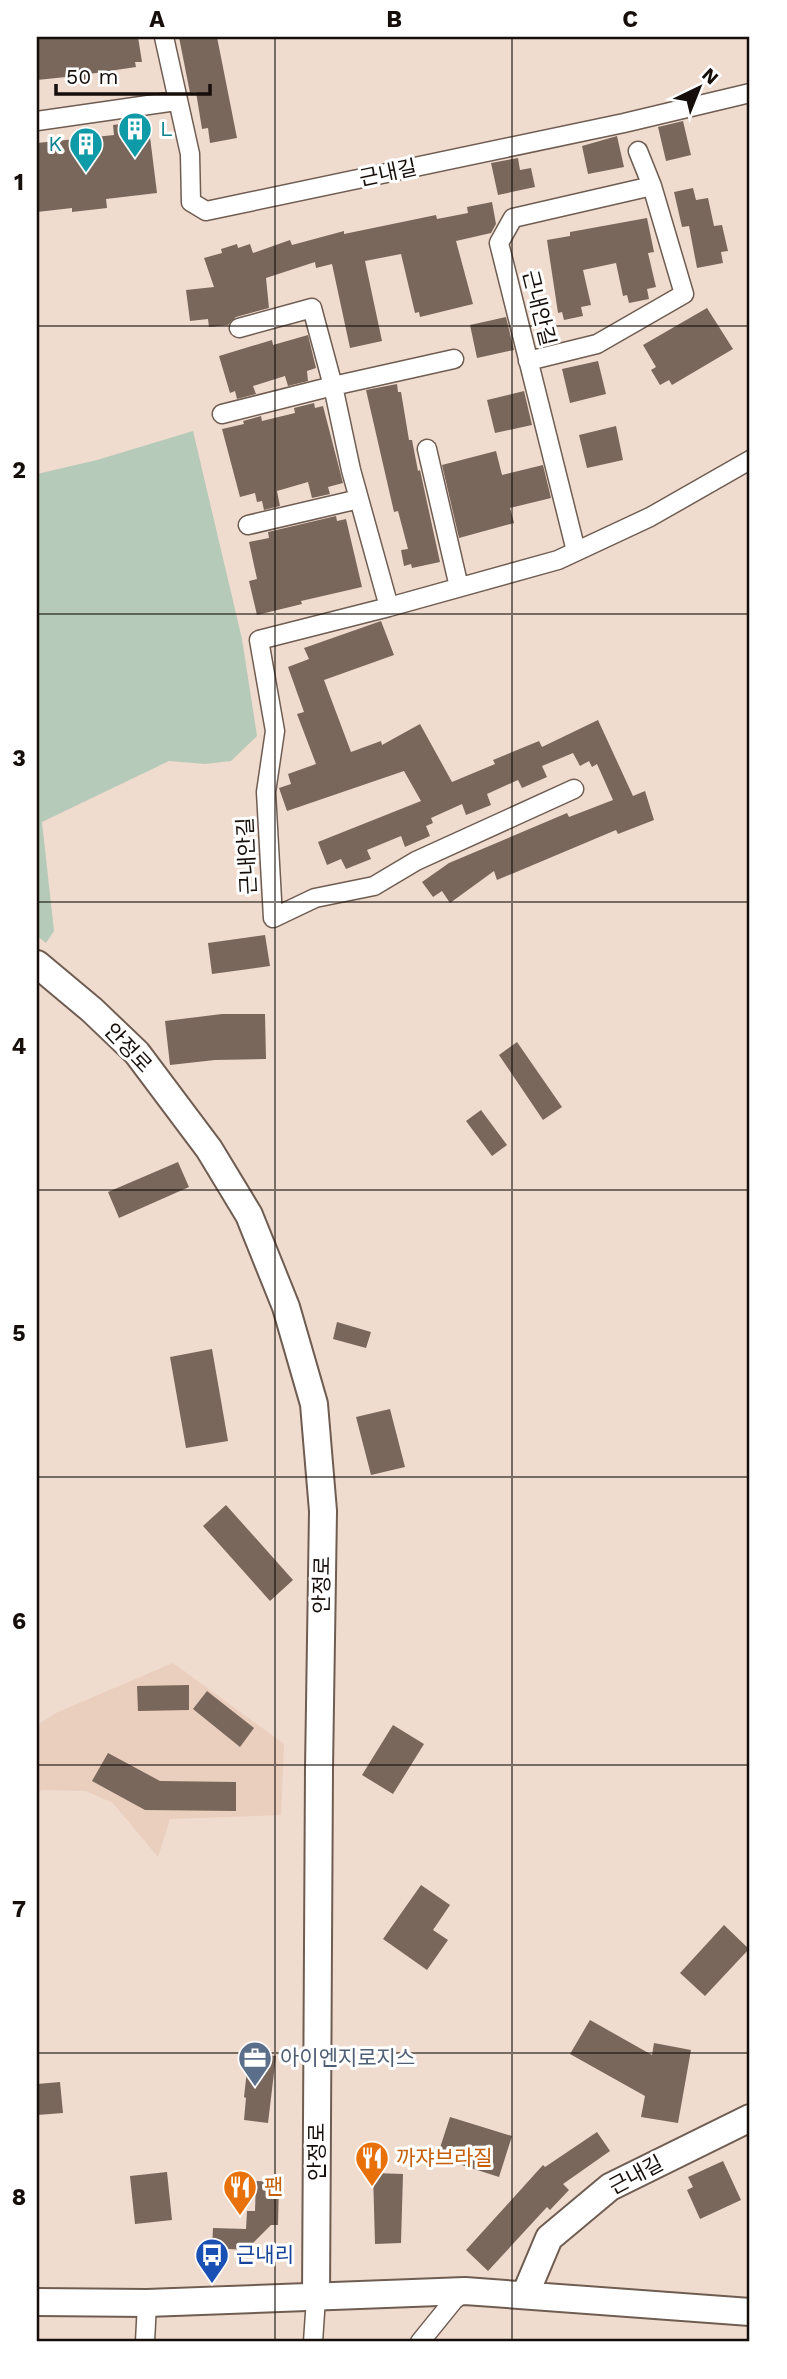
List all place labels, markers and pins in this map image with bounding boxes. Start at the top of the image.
building icon: L [116,110,154,159]
place label: L [160,116,173,141]
building icon: K [67,125,105,174]
place label: K [48,131,62,156]
office icon: 아이엔지로지스 [236,2039,274,2088]
place label: 아이엔지로지스 [280,2045,415,2070]
restaurant icon: 까쟈브라질 [353,2139,391,2188]
place label: 까쟈브라질 [396,2145,493,2170]
restaurant icon: 팬 [221,2168,259,2217]
place label: 팬 [264,2174,283,2199]
bus stop icon: 근내리 [193,2236,231,2285]
place label: 근내리 [236,2242,294,2267]

